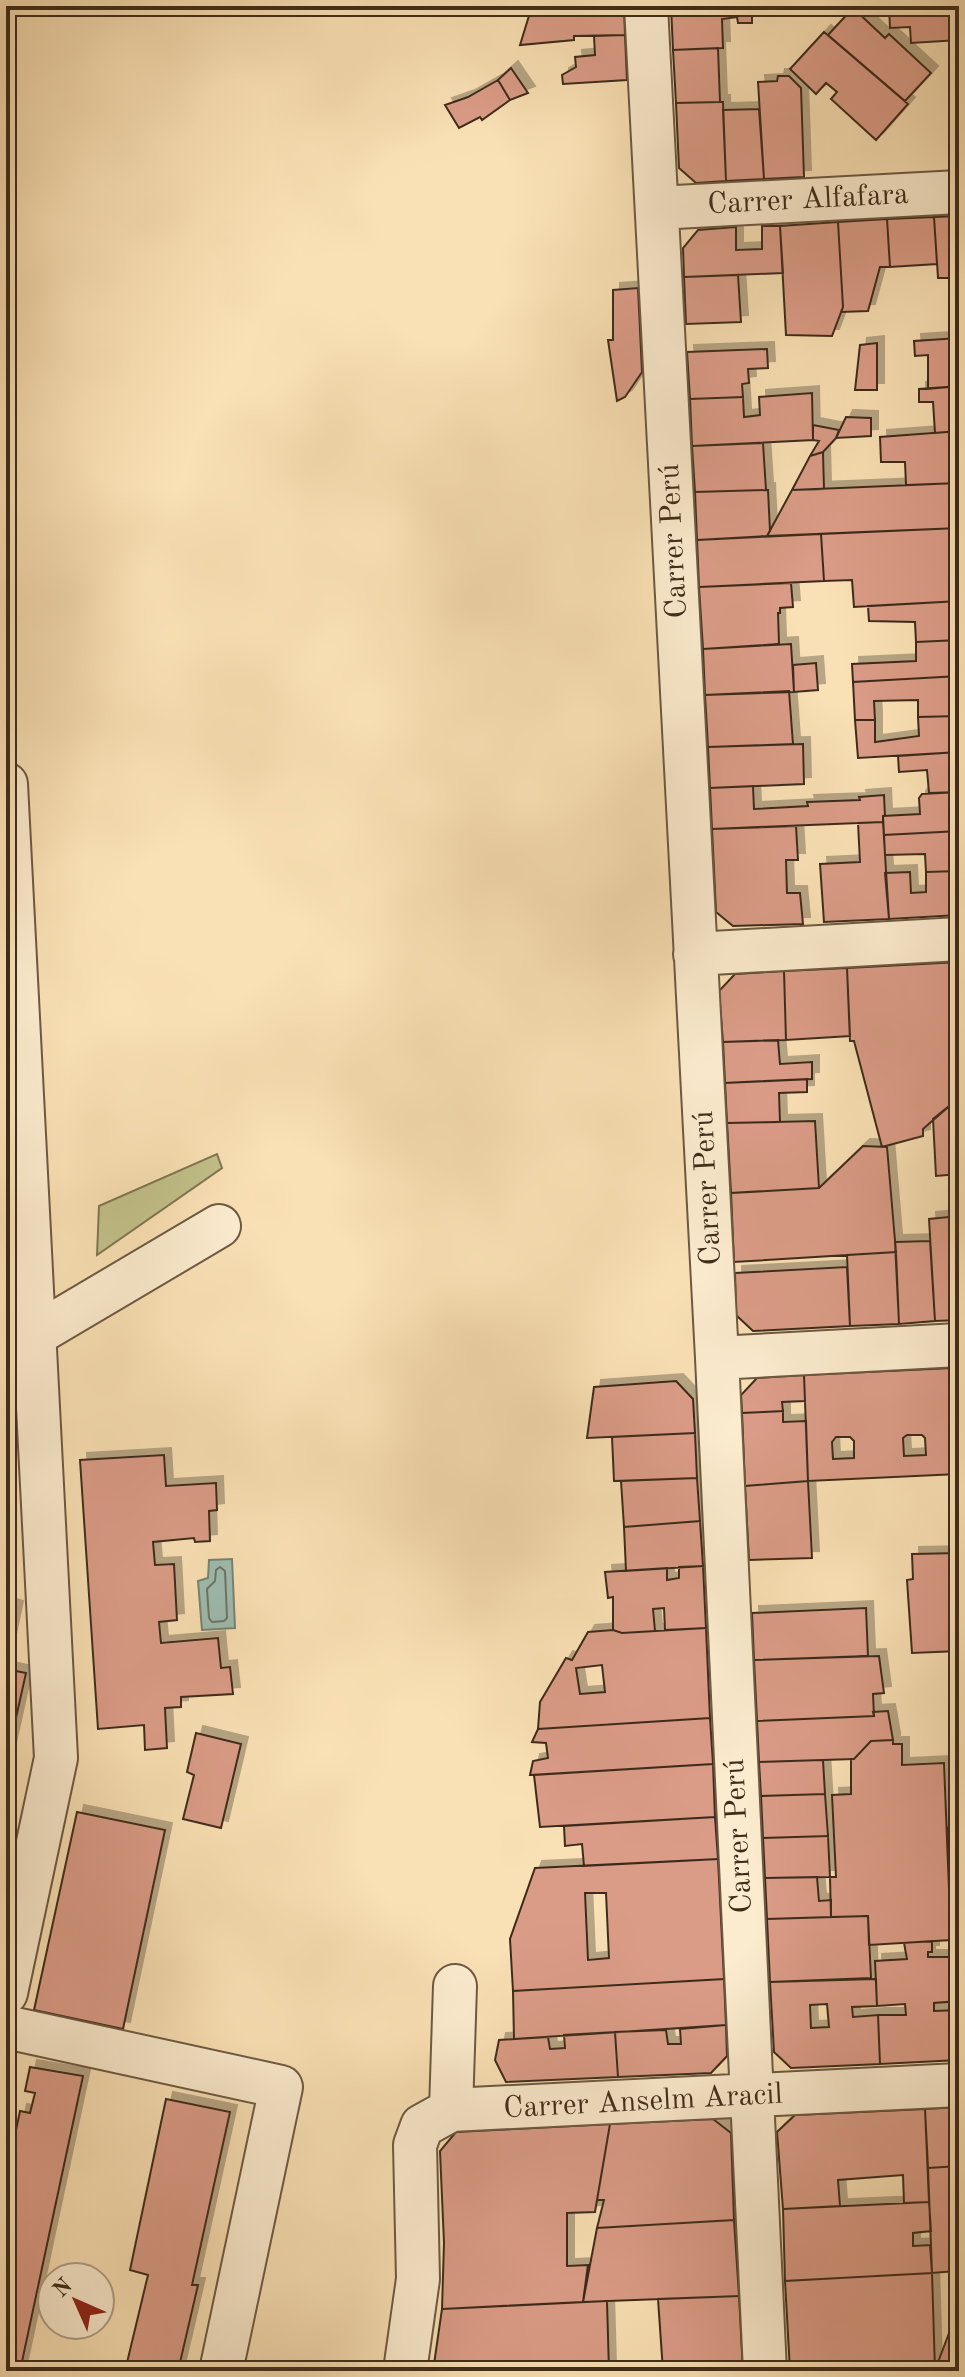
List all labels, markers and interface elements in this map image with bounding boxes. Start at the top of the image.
street label: Carrer Alfafara [707,180,910,220]
street label: Carrer Perú [655,463,693,619]
street label: Carrer Perú [689,1110,727,1266]
street label: Carrer Perú [720,1758,758,1914]
street label: Carrer Anselm Aracil [503,2080,783,2124]
north arrow [36,2261,116,2341]
text: N [50,2274,77,2302]

